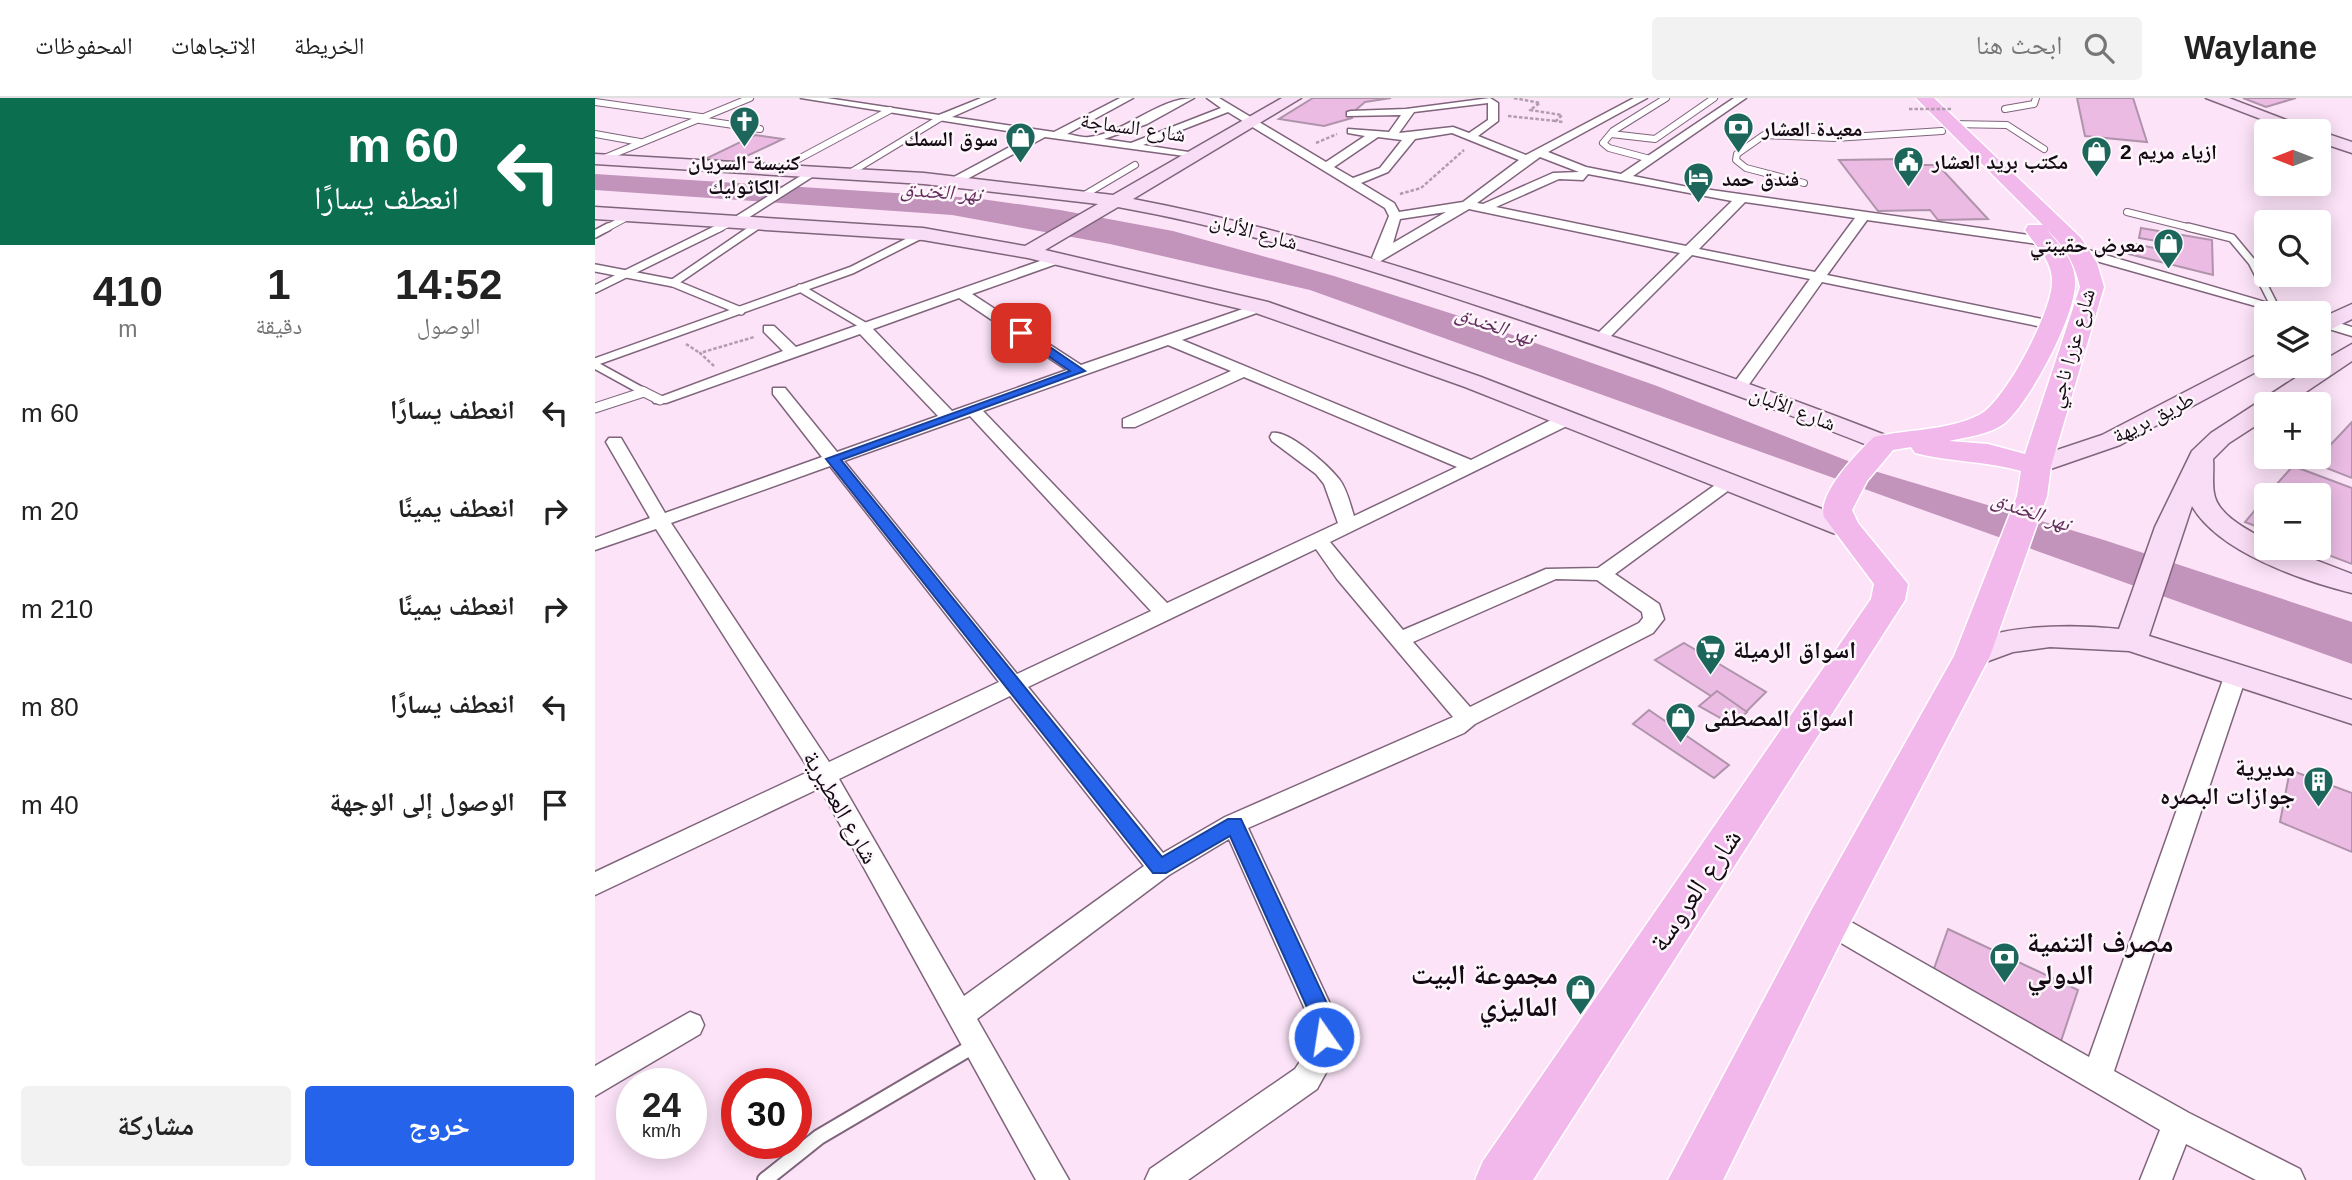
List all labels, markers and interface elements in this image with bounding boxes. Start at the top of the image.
search box [1652,17,2142,80]
icon: search [2080,29,2118,67]
text: Waylane [2184,29,2317,66]
text: ابحث هنا [1976,30,2062,60]
text: المحفوظات [35,32,133,59]
text: الاتجاهات [171,32,256,59]
text: الخريطة [294,32,365,59]
church icon: كنيسة السريان الكاثوليك [727,105,761,149]
street label: شارع السماجة [1079,108,1187,148]
bank icon: معيدة العشار [1722,111,1756,155]
place label: معيدة العشار [1761,117,1862,140]
text: 60 m [347,118,459,172]
north arrow [2254,119,2331,196]
map controls [2254,119,2331,560]
shop icon: سوق السمك [1004,121,1038,165]
icon: left [483,126,574,217]
place label: سوق السمك [904,127,998,152]
shop icon: ازياء مريم 2 [2080,134,2114,178]
place label: ازياء مريم 2 [2120,140,2217,166]
public building icon: مكتب بريد العشار [1892,144,1926,188]
place label: مكتب بريد العشار [1931,150,2068,174]
place label: كنيسة السريان الكاثوليك [688,151,800,199]
hotel icon: فندق حمد [1682,161,1716,205]
place label: فندق حمد [1722,167,1799,192]
water label: نهر الخندق [900,177,986,208]
text: انعطف يسارًا [314,180,459,216]
street label: شارع الألبان [1207,208,1300,256]
button: search [2254,210,2331,287]
shop icon: معرض حقيبتي [2151,227,2185,271]
place label: معرض حقيبتي [2030,233,2145,261]
text: 1 [267,261,291,308]
text: 14:52 [395,261,502,308]
text: 410 [93,268,163,315]
street label: شارع عزرا ناجي [2043,286,2104,412]
water label: نهر الخندق [1452,301,1541,352]
button: layers [2254,301,2331,378]
pin [991,303,1051,363]
text: دقيقة [255,313,302,339]
text: الوصول [417,313,480,339]
icon: arrive [1002,314,1040,352]
text: m [118,316,137,342]
street label: شارع الألبان [1746,381,1839,437]
street label: طريق بريهة [2109,387,2198,449]
button: + [2254,392,2331,469]
icon: left [536,394,574,432]
text: انعطف يسارًا [390,395,515,425]
text: 60 m [21,398,79,428]
button: − [2254,483,2331,560]
water label: نهر الخندق [1988,487,2077,538]
icon: right [536,492,574,530]
text: انعطف يمينًا [398,493,515,523]
text: 20 m [21,496,79,526]
icon: right [536,590,574,628]
text: انعطف يمينًا [398,591,515,621]
text: 210 m [21,594,93,624]
supermarket icon: اسواق الرميلة [1693,632,1727,676]
place label: اسواق الرميلة [1733,636,1856,664]
icon: left [536,688,574,726]
text: انعطف يسارًا [390,689,515,719]
text: 80 m [21,692,79,722]
shop icon: اسواق المصطفى [1664,700,1698,744]
place label: اسواق المصطفى [1704,704,1854,732]
street label: شارع العطيرية [796,746,884,869]
place label: مديرية جوازات البصره [2160,754,2295,809]
building icon: مديرية جوازات البصره [2301,764,2335,808]
icon: arrive [536,786,574,824]
text: الوصول إلى الوجهة [330,787,515,817]
text: 40 m [21,790,79,820]
street label: شارع العروسة [1643,823,1749,958]
place label: مصرف التنمية الدولي [2027,927,2174,996]
bank icon: مصرف التنمية الدولي [1987,941,2021,985]
place label: مجموعة البيت الماليزي [1411,959,1558,1028]
shop icon: مجموعة البيت الماليزي [1564,973,1598,1017]
position arrow [1287,1000,1361,1074]
speed limit sign: 30 [721,1068,812,1159]
text: 24 [642,1085,681,1124]
button: مشاركة [21,1086,291,1166]
button: خروج [305,1086,574,1166]
text: km/h [642,1121,681,1141]

